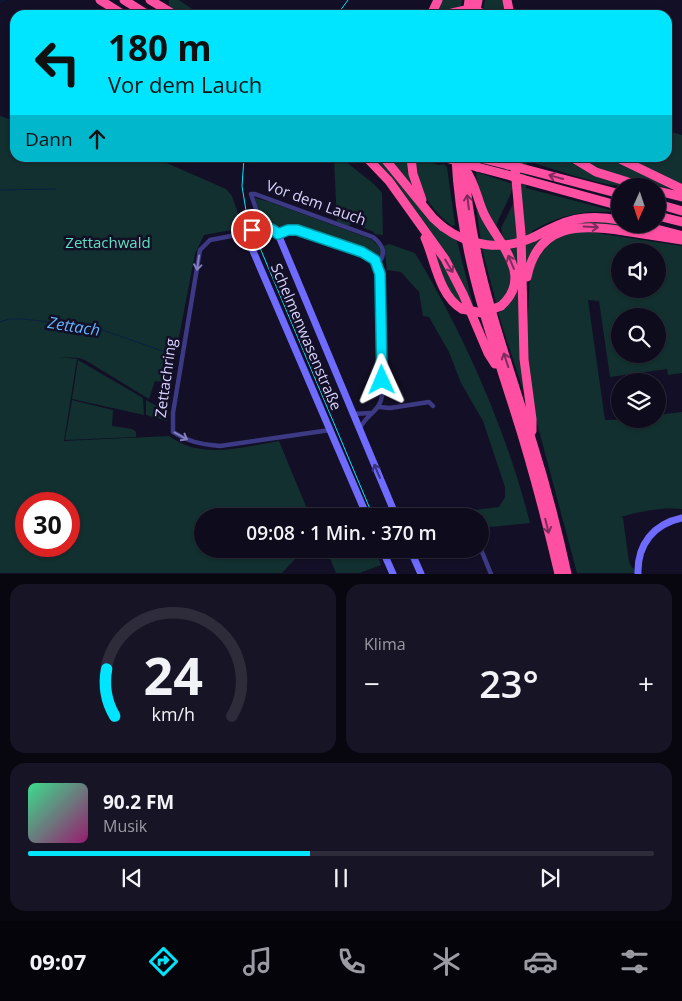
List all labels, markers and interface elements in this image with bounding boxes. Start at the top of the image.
text: 180 m [108,24,212,71]
icon: left [25,30,90,95]
text: Vor dem Lauch [108,69,262,99]
icon: ahead [83,125,111,153]
text: Dann [25,126,73,152]
one-way arrow [548,172,564,182]
street label: Vor dem Lauch [264,175,369,229]
north arrow [611,178,666,232]
map controls [611,178,666,428]
one-way arrow [463,195,473,211]
pin [231,209,273,251]
icon: arrive [238,216,266,244]
one-way arrow [582,222,598,232]
park label: Zettachwald [65,232,151,252]
button: sound [611,243,666,298]
one-way arrow [193,255,203,271]
one-way arrow [506,255,515,271]
one-way arrow [444,258,454,272]
street label: Schelmenwasenstraße [267,260,347,413]
button: search [611,308,666,363]
water label: Zettach [45,311,102,341]
street label: Zettachring [150,337,180,419]
position arrow [355,353,407,405]
one-way arrow [501,353,510,368]
button: layers [611,373,666,428]
one-way arrow [173,432,188,441]
one-way arrow [372,464,382,479]
speed limit sign: 30 [15,492,80,557]
one-way arrow [543,517,552,533]
text: 09:08 · 1 Min. · 370 m [246,520,437,546]
text: Klima [364,633,406,655]
text: 24 [143,639,203,710]
text: 23° [479,657,539,709]
text: − [364,664,380,702]
text: + [638,664,654,702]
text: km/h [151,702,195,726]
text: 90.2 FM [103,789,174,815]
text: Musik [103,815,147,837]
icon: previous [118,864,146,892]
icon: pause [327,864,355,892]
icon: next [536,864,564,892]
icon: directions [146,944,181,979]
icon: music [240,944,275,979]
icon: phone [334,944,369,979]
icon: climate [429,944,464,979]
icon: car [523,944,558,979]
icon: filters [617,944,652,979]
text: 09:07 [30,946,86,976]

